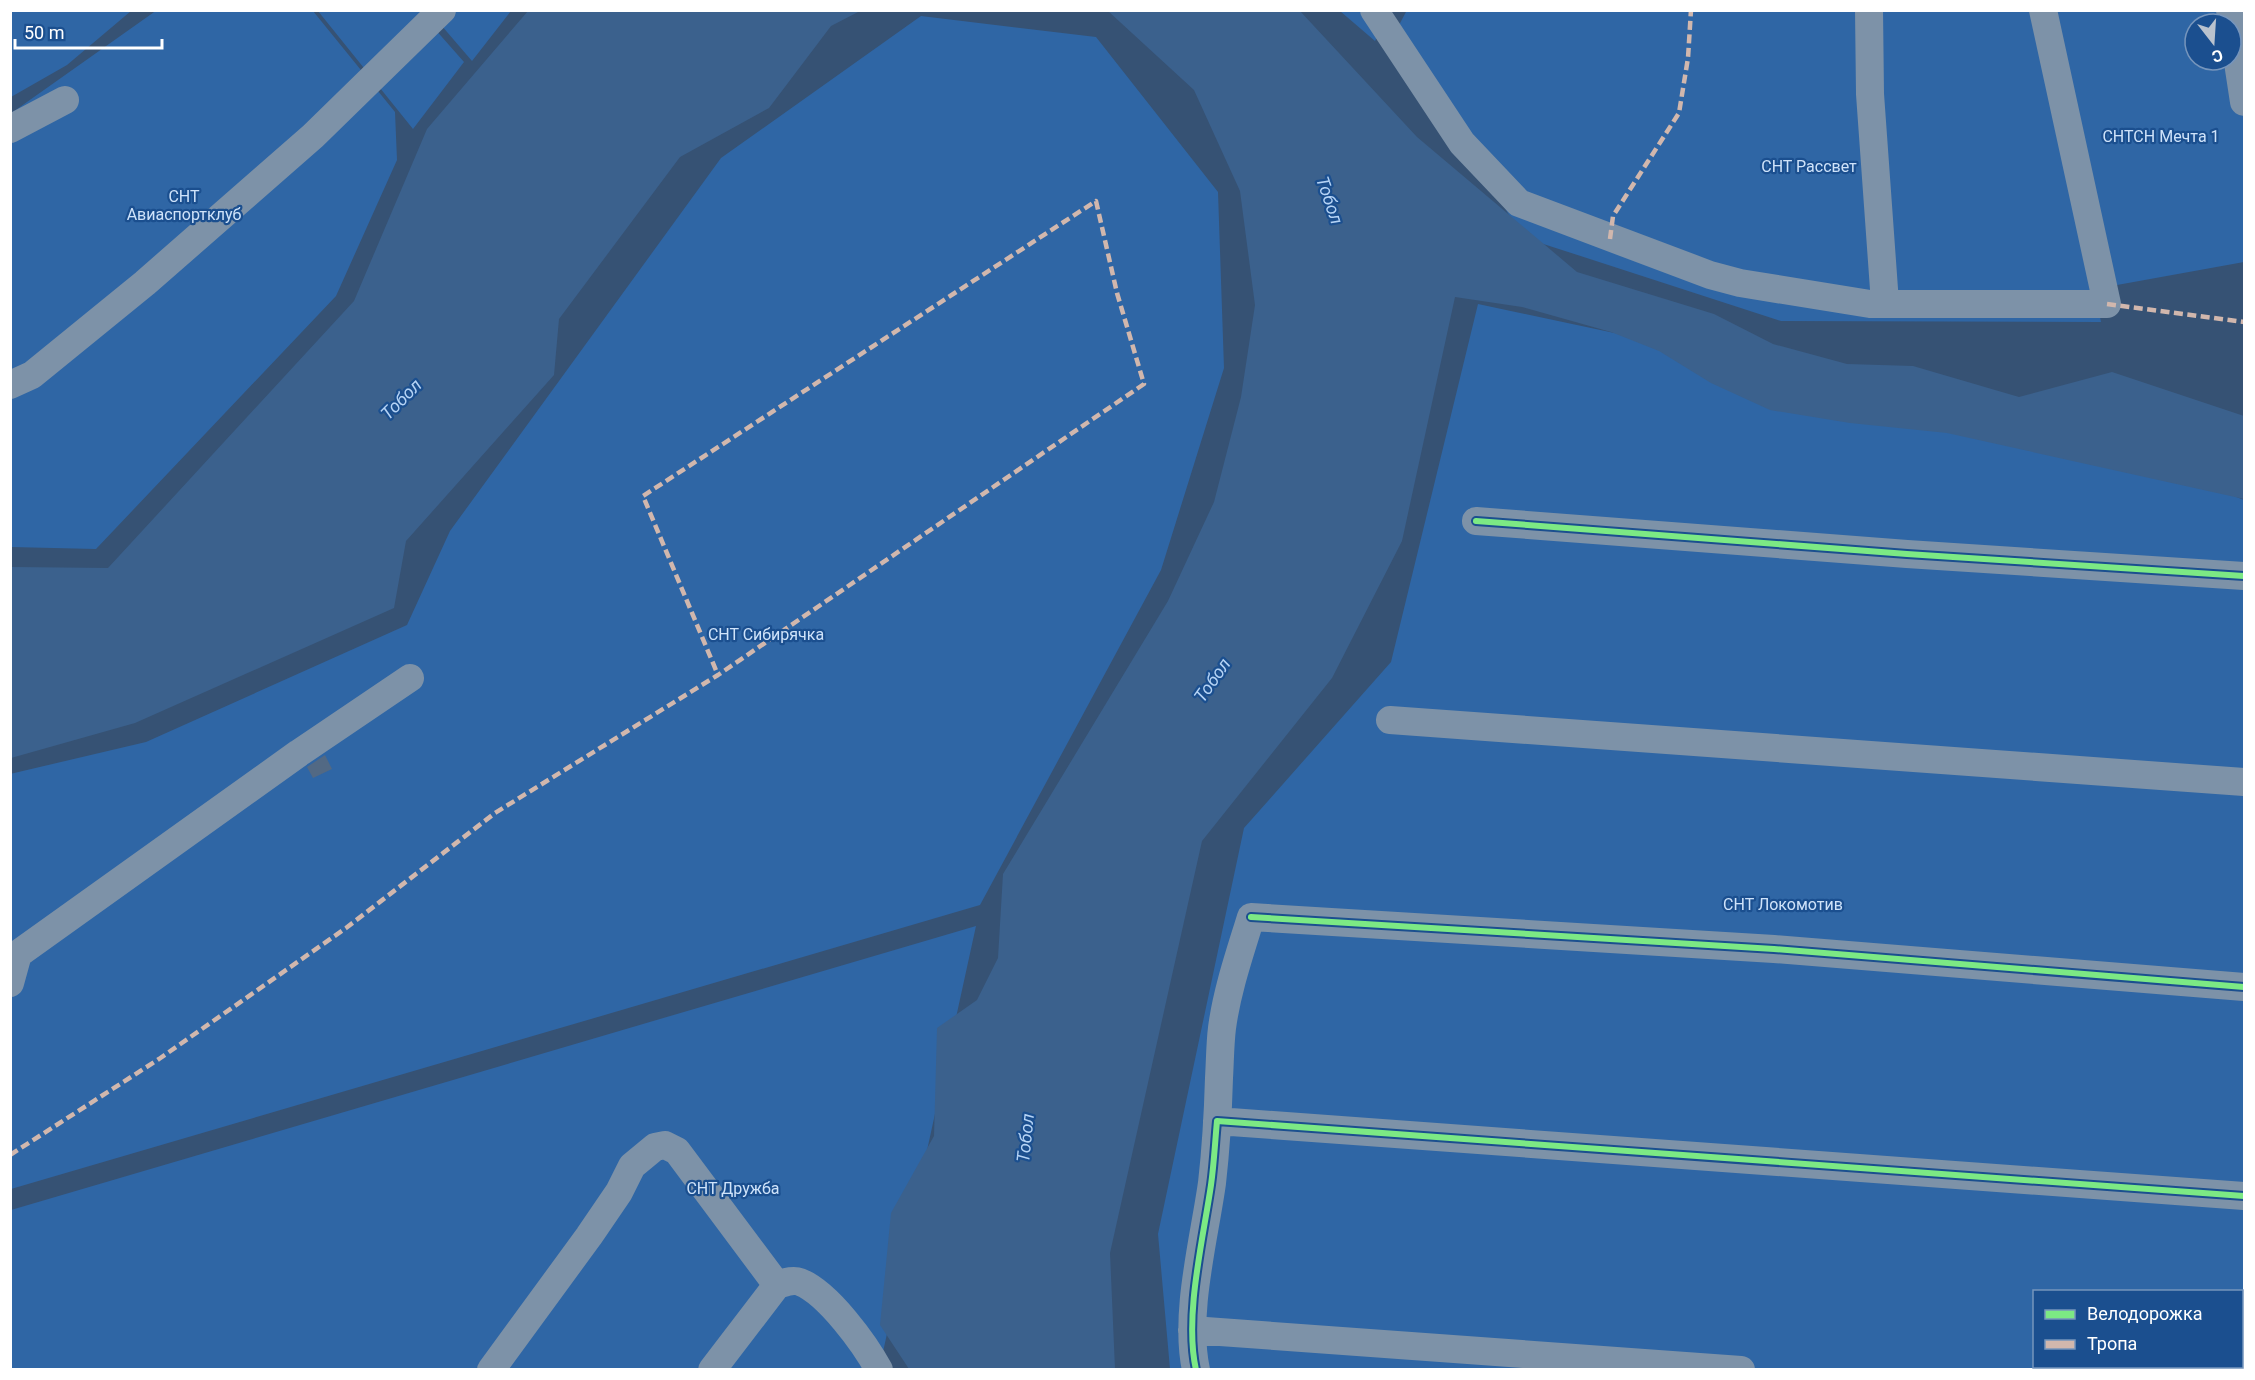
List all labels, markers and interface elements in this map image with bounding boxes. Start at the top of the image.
scale bar [15,12,162,50]
north arrow [2183,12,2243,72]
text: 50 m [24,22,64,43]
text: С [2209,45,2225,66]
park label: СНТСН Мечта 1 [2102,127,2220,146]
park label: СНТ Рассвет [1761,157,1857,176]
water label: Тобол [1312,173,1348,227]
park label: СНТ Авиаспортклуб [127,187,241,224]
water label: Тобол [376,374,426,424]
park label: СНТ Сибирячка [708,625,824,644]
water label: Тобол [1189,654,1235,706]
park label: СНТ Локомотив [1723,895,1843,914]
water label: Тобол [1012,1112,1038,1164]
park label: СНТ Дружба [686,1179,780,1198]
legend [2033,1290,2243,1368]
text: Велодорожка [2087,1303,2202,1324]
text: Тропа [2087,1333,2137,1354]

